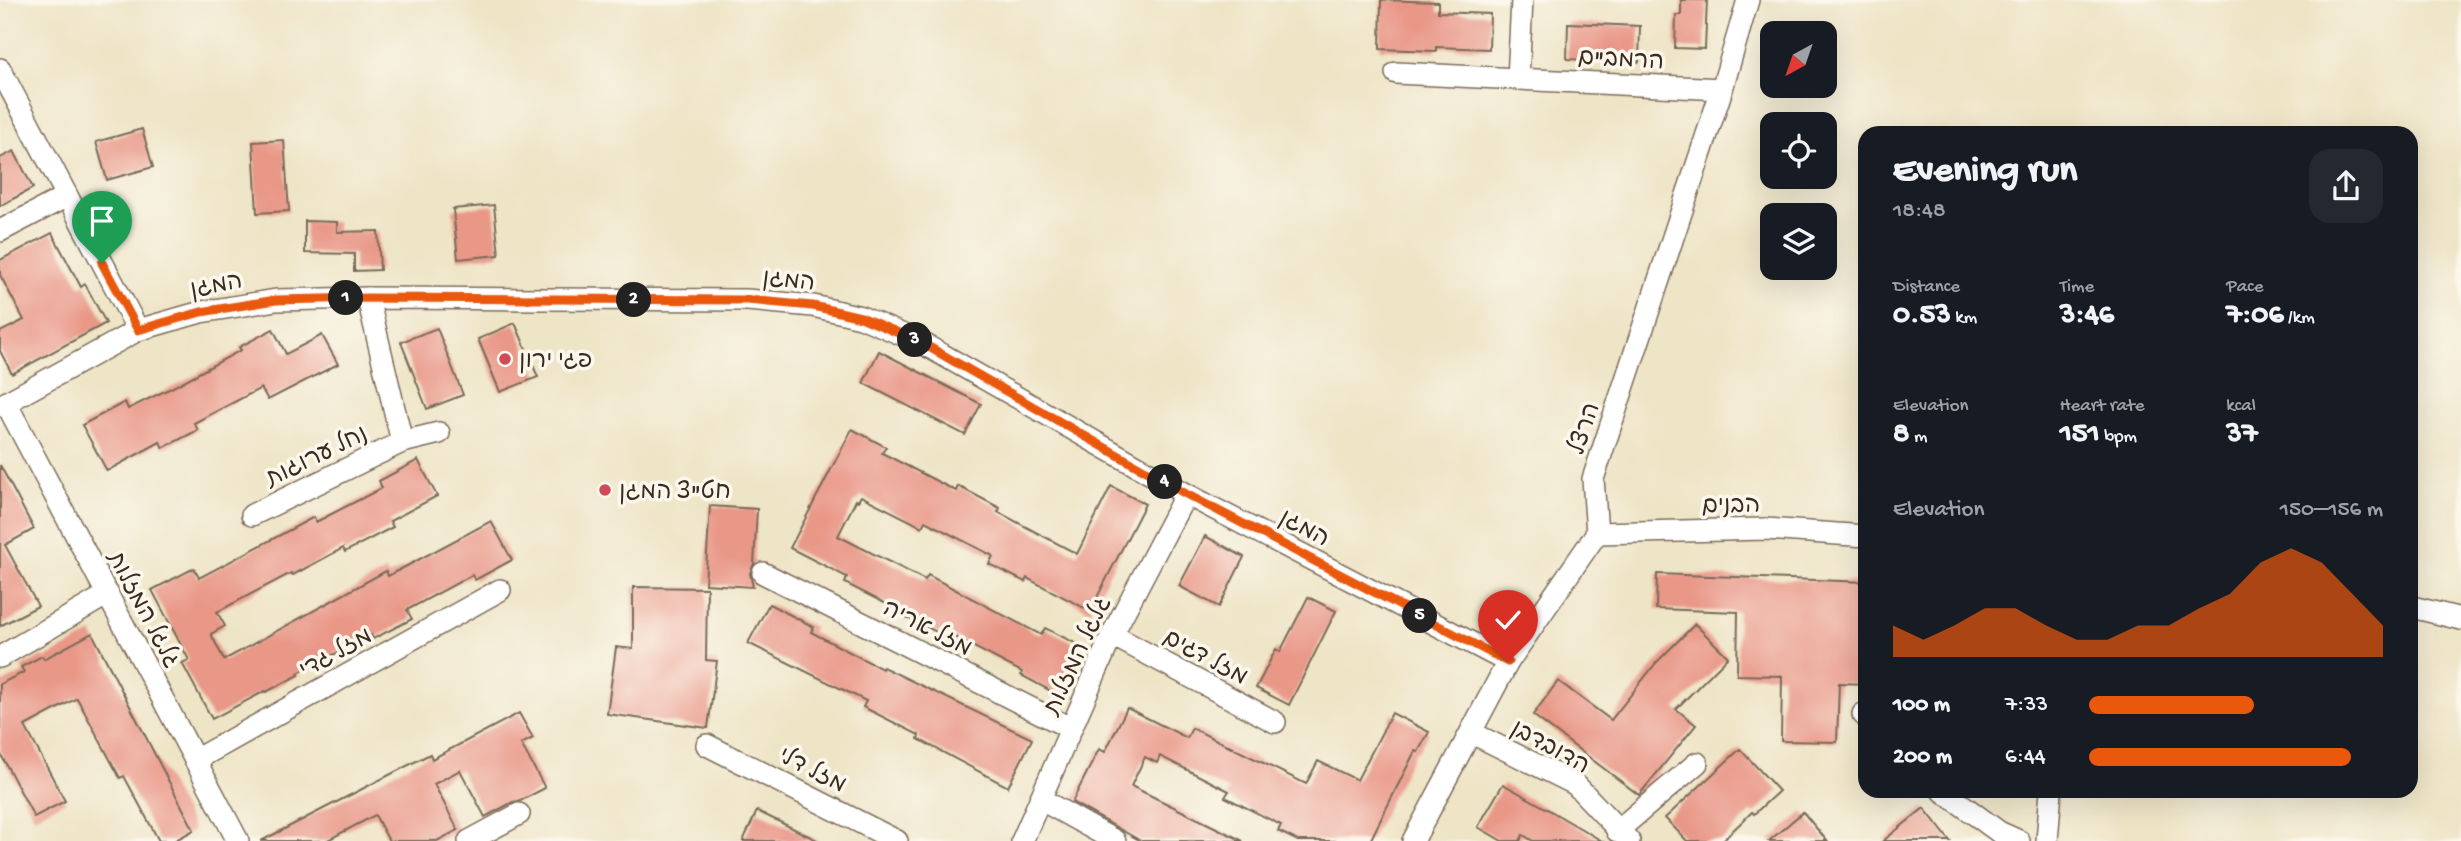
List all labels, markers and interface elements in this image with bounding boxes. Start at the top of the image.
north arrow [1760,21,1838,98]
map controls [1760,21,1837,280]
street label: הרמב"ם [1577,45,1665,78]
button: locate [1760,112,1837,189]
button: share [2309,149,2383,223]
text: Evening run [1893,150,2077,194]
pin [72,191,132,263]
text: 18:48 [1893,198,1946,225]
icon: arrive [83,202,121,240]
button: layers [1760,203,1837,280]
street label: המגן [761,265,816,300]
street label: המגן [188,268,245,307]
text: Distance [1893,276,1960,299]
text: Time [2060,276,2094,299]
text: Pace [2226,276,2264,299]
pin: 1 [328,280,364,316]
pin: 2 [616,282,652,318]
text: 1 [342,286,349,309]
text: 2 [629,288,638,311]
text: 0.53 [1893,299,1951,334]
text: 3:46 [2060,299,2114,334]
text: 7:06 [2226,299,2284,334]
text: km [1951,307,1977,330]
text: /km [2284,307,2315,330]
pin: 3 [898,322,932,358]
text: 3 [910,328,919,351]
place label: פגי ירון [519,348,592,377]
marker: פגי ירון [497,351,513,367]
text: Elevation [1893,395,1969,418]
text: Heart rate [2060,395,2145,418]
text: kcal [2226,395,2256,418]
street label: הרצל [1562,399,1609,459]
text: 8 [1893,418,1909,453]
text: 151 [2060,418,2100,453]
text: 37 [2226,418,2258,453]
street label: נחל ערוגות [259,419,373,496]
text: m [1909,426,1927,449]
text: bpm [2100,426,2137,449]
pin: 4 [1148,464,1182,500]
text: 4 [1160,470,1169,493]
place label: חט"צ המגן [619,479,731,508]
marker: חט"צ המגן [597,482,613,498]
street label: הבנים [1701,492,1761,523]
text: Elevation [1893,497,1984,524]
text: 150–156 m [2280,497,2383,524]
street label: המגן [1273,505,1333,555]
street label: גלגל המזלות [98,545,186,674]
pin [1478,590,1538,662]
street label: גלגל המזלות [1036,592,1119,722]
street label: מזל אריה [877,594,976,665]
pin: 5 [1402,598,1438,634]
icon: check [1489,601,1527,639]
text: 5 [1415,604,1425,627]
street label: מזל גדי [295,622,378,687]
street label: מזל דגים [1157,624,1252,693]
text: 100 m [1893,692,1950,719]
text: 7:33 [2005,692,2048,719]
street label: הדובדבן [1505,716,1594,782]
street label: מזל דלי [773,741,851,801]
text: 200 m [1893,744,1952,771]
text: 6:44 [2005,744,2046,771]

